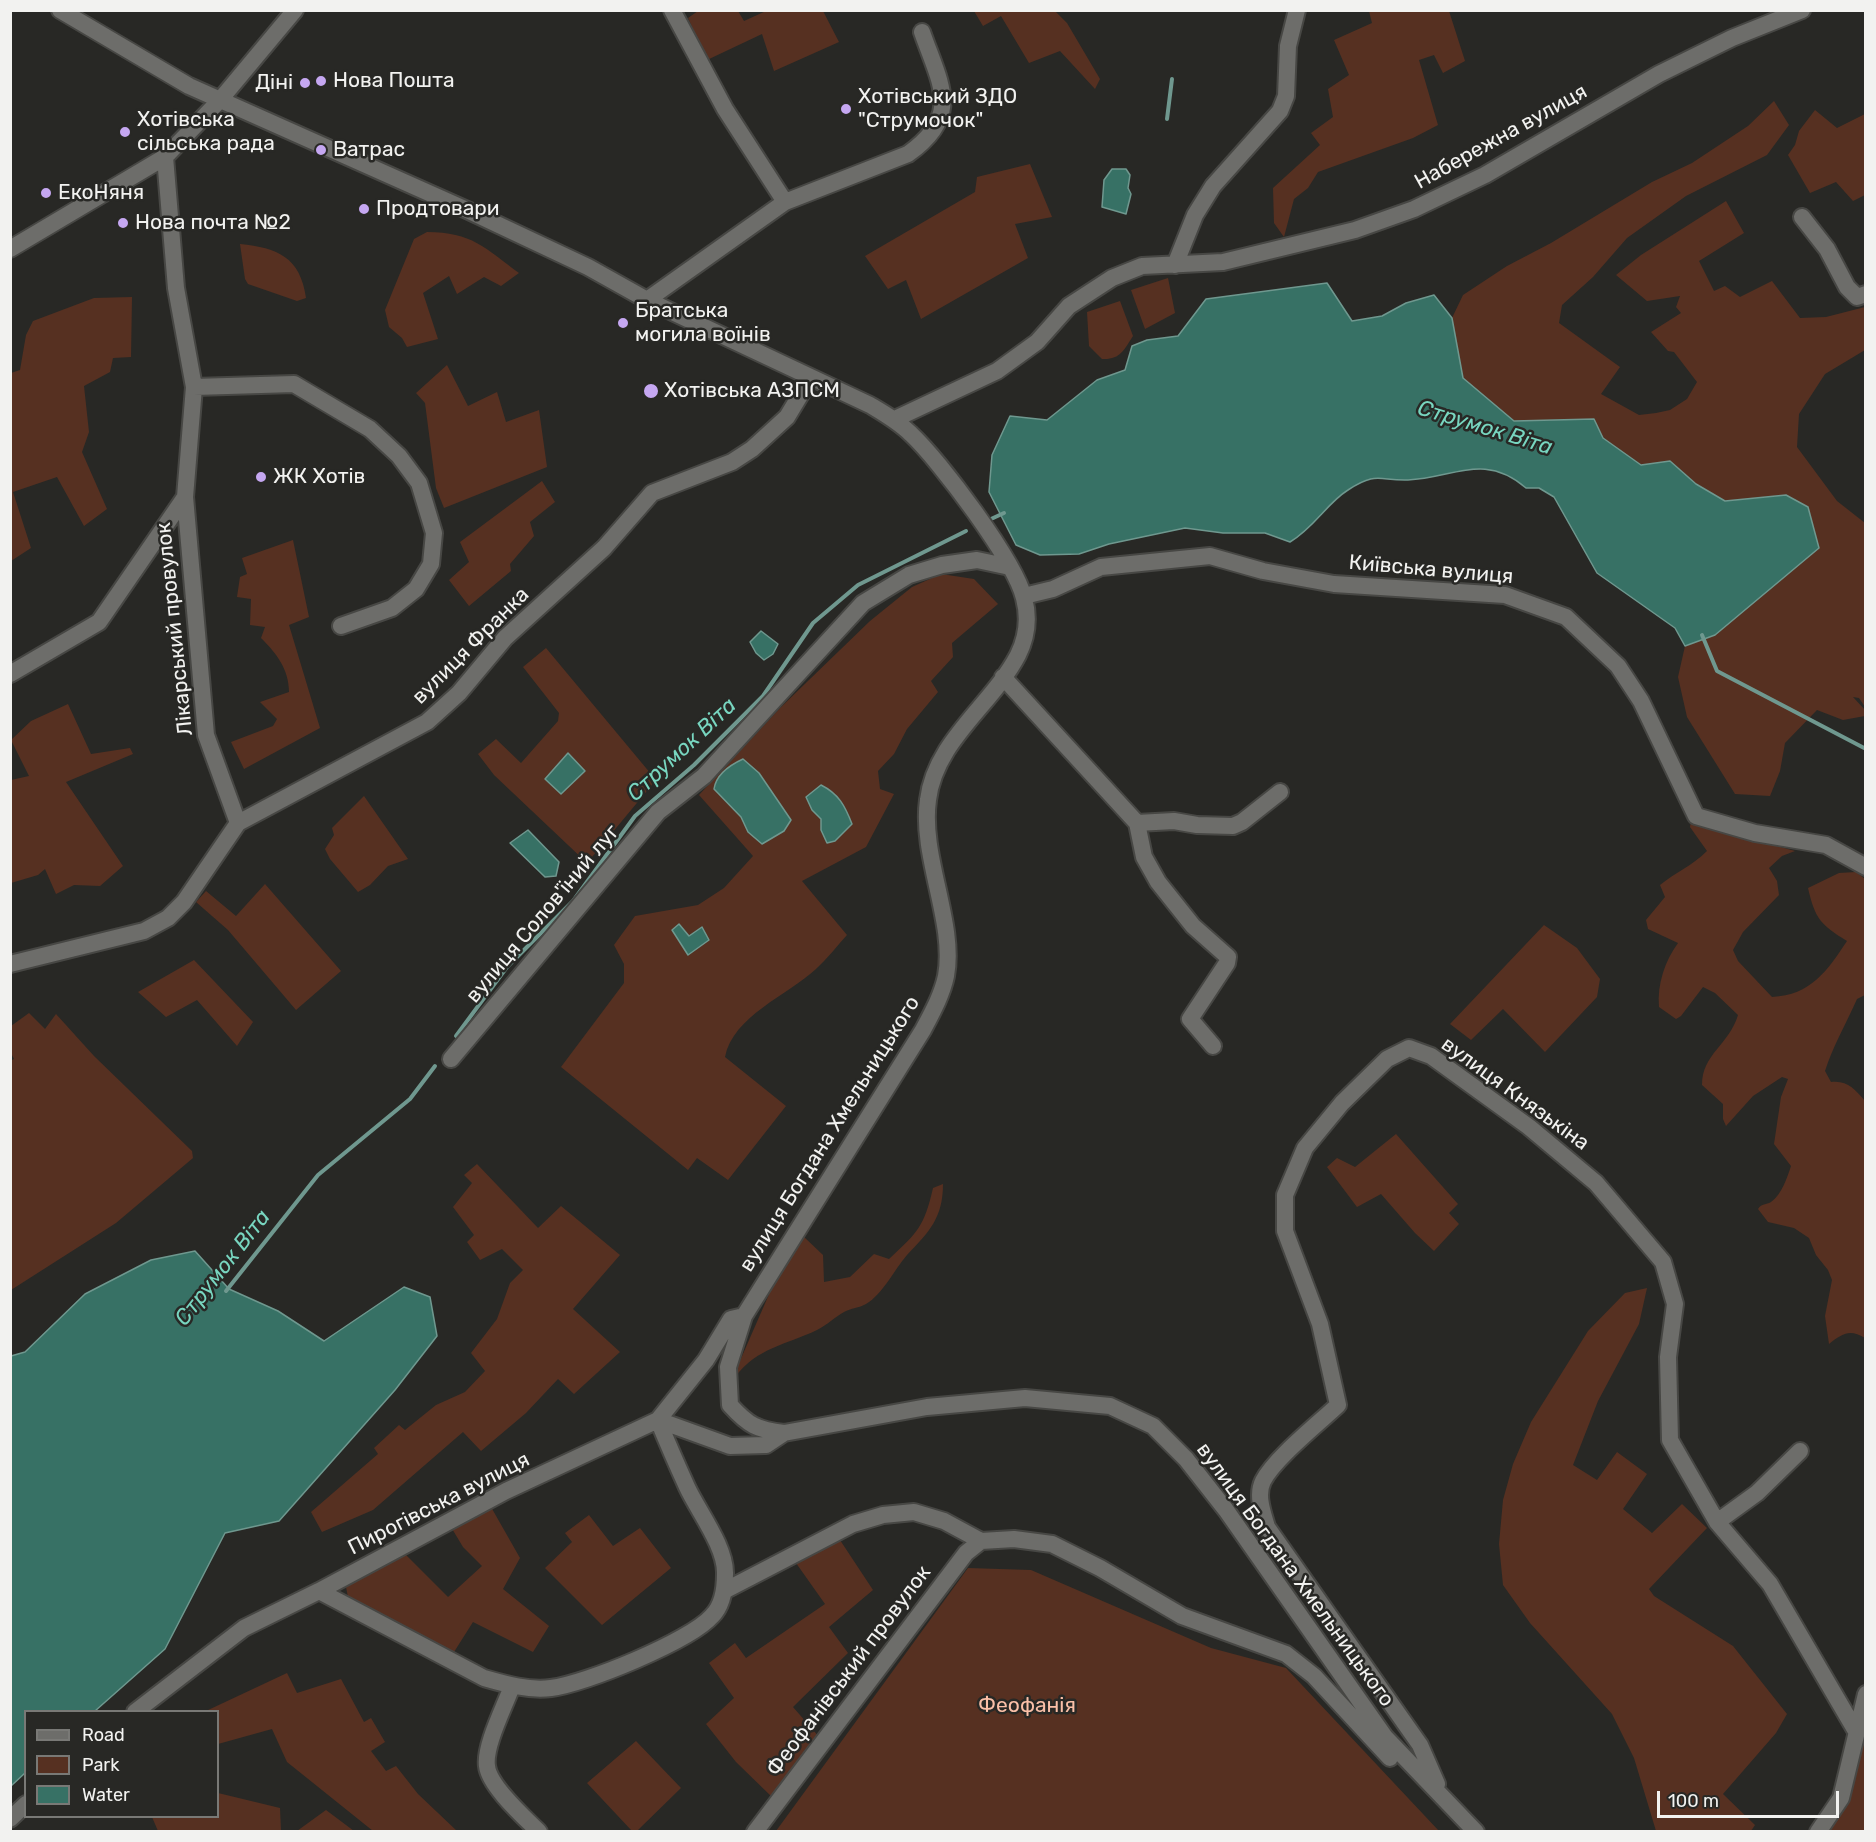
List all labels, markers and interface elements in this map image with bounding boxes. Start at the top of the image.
place label: Нова Пошта [333,68,454,94]
place label: Діні [255,70,293,96]
marker: Нова Пошта [314,74,328,88]
marker: Діні [298,76,312,90]
street label: Набережна вулиця [1410,79,1592,195]
place label: Хотівський ЗДО "Струмочок" [858,84,1017,134]
marker: Хотівський ЗДО "Струмочок" [839,102,853,116]
place label: Хотівська сільська рада [137,107,275,157]
marker: Хотівська сільська рада [118,125,132,139]
place label: Ватрас [333,137,405,163]
marker: Ватрас [314,143,328,157]
place label: ЕкоНяня [58,180,144,206]
marker: ЕкоНяня [39,186,53,200]
place label: Продтовари [376,196,500,222]
marker: Продтовари [357,202,371,216]
place label: Нова почта №2 [135,210,291,236]
marker: Нова почта №2 [116,216,130,230]
place label: Братська могила воїнів [635,298,771,348]
marker: Братська могила воїнів [616,316,630,330]
place label: Хотівська АЗПСМ [664,378,840,404]
marker: Хотівська АЗПСМ [642,382,660,400]
water label: Струмок Віта [1414,395,1556,461]
place label: ЖК Хотів [273,464,365,490]
marker: ЖК Хотів [254,470,268,484]
street label: Лікарський провулок [151,521,199,737]
street label: Київська вулиця [1348,550,1514,590]
street label: вулиця Франка [407,582,535,710]
water label: Струмок Віта [622,693,742,807]
street label: вулиця Солов'їний луг [461,820,625,1008]
street label: вулиця Богдана Хмельницького [734,992,926,1276]
street label: вулиця Князькіна [1436,1032,1594,1156]
water label: Струмок Віта [170,1205,276,1331]
street label: вулиця Богдана Хмельницького [1191,1438,1399,1712]
street label: Пирогівська вулиця [344,1447,534,1561]
street label: Феофанівський провулок [762,1561,936,1781]
park label: Феофанія [978,1693,1076,1719]
legend [24,1710,219,1818]
text: Road [82,1724,125,1746]
text: Park [82,1754,119,1776]
scale bar [1660,1779,1842,1817]
text: Water [82,1784,130,1806]
text: 100 m [1668,1790,1719,1812]

